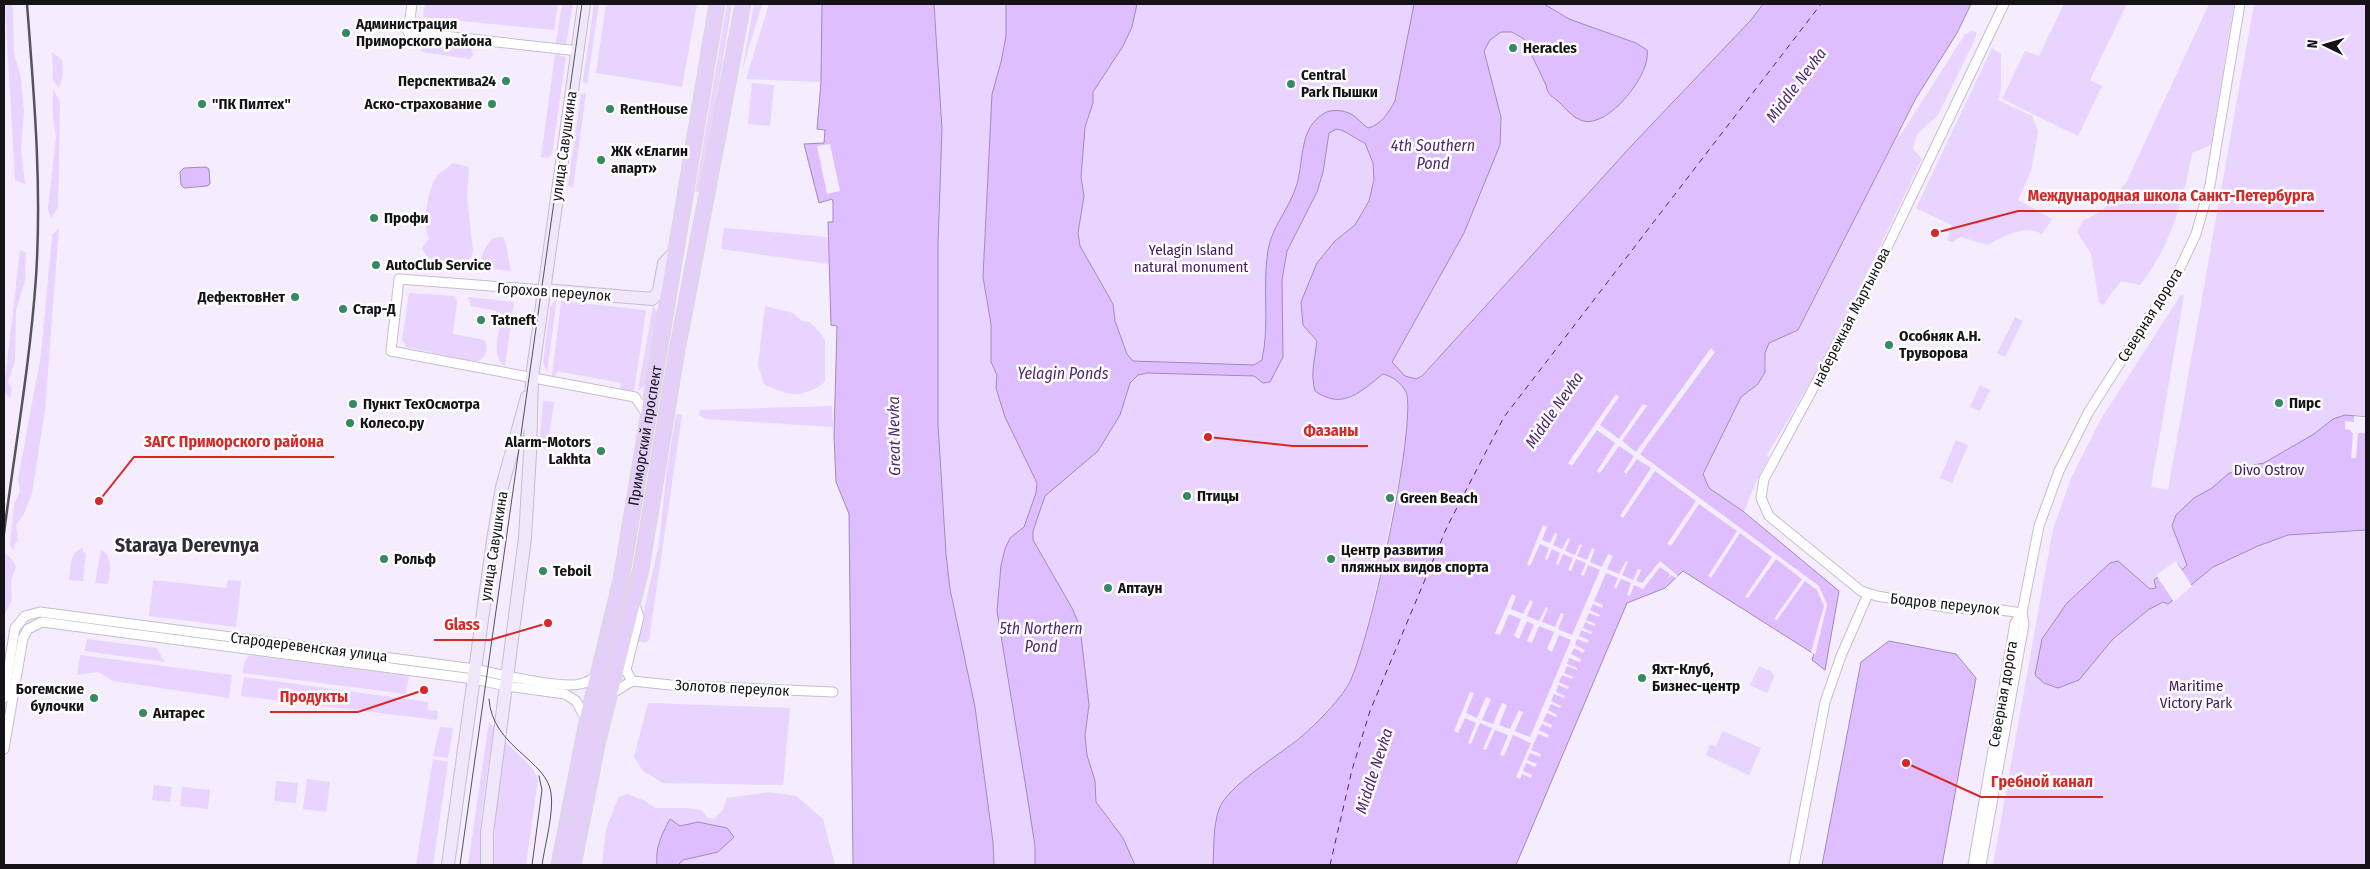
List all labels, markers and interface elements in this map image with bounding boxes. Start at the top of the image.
place label: Администрация Приморского района [355,15,493,50]
north arrow [2300,20,2350,70]
marker: Администрация Приморского района [340,27,352,39]
place label: Heracles [1523,39,1577,57]
text: N [2304,39,2321,49]
marker: Heracles [1507,42,1519,54]
water label: Middle Nevka [1762,44,1830,126]
place label: Central Park Пышки [1301,66,1378,101]
place label: Перспектива24 [398,72,496,90]
marker: Перспектива24 [500,75,512,87]
marker: Central Park Пышки [1285,78,1297,90]
street label: улица Савушкина [547,90,581,202]
place label: "ПК Пилтех" [212,95,291,113]
place label: Аско-страхование [364,95,482,113]
marker: "ПК Пилтех" [196,98,208,110]
marker: Аско-страхование [486,98,498,110]
place label: RentHouse [620,100,688,118]
marker: RentHouse [604,103,616,115]
water label: 4th Southern Pond [1391,136,1475,173]
place label: ЖК «Елагин апарт» [610,142,688,177]
marker: ЖК «Елагин апарт» [595,154,607,166]
callout: Международная школа Санкт-Петербурга [2018,180,2324,211]
text: Международная школа Санкт-Петербурга [2028,186,2314,205]
place label: Профи [384,209,429,227]
marker: Профи [368,212,380,224]
park label: Yelagin Island natural monument [1134,241,1248,276]
street label: набережная Мартынова [1808,244,1894,390]
place label: AutoClub Service [385,256,492,274]
marker: AutoClub Service [370,259,382,271]
street label: Северная дорога [2114,265,2186,365]
street label: Горохов переулок [496,279,612,305]
place label: ДефектовНет [197,288,286,306]
marker: ДефектовНет [289,291,301,303]
place label: Стар-Д [353,300,396,318]
marker: Стар-Д [337,303,349,315]
place label: Tatneft [491,311,537,329]
marker: Tatneft [475,314,487,326]
place label: Особняк А.Н. Труворова [1899,327,1981,362]
marker: Особняк А.Н. Труворова [1883,339,1895,351]
street label: Приморский проспект [624,363,666,507]
water label: Yelagin Ponds [1017,364,1109,383]
water label: Middle Nevka [1521,368,1587,452]
place label: Пирс [2289,394,2321,412]
place label: Пункт ТехОсмотра [363,395,481,413]
water label: Great Nevka [884,396,904,476]
marker: Пирс [2273,397,2285,409]
marker: Пункт ТехОсмотра [347,398,359,410]
place label: Колесо.ру [360,414,425,432]
callout: Фазаны [1293,415,1368,446]
marker: Колесо.ру [344,417,356,429]
text: Фазаны [1304,421,1358,440]
callout: ЗАГС Приморского района [134,426,334,457]
text: ЗАГС Приморского района [143,432,324,451]
place label: Alarm-Motors Lakhta [504,433,592,468]
marker: Alarm-Motors Lakhta [595,445,607,457]
park label: Divo Ostrov [2234,461,2305,479]
place label: Птицы [1197,487,1239,505]
place label: Green Beach [1400,489,1478,507]
street label: улица Савушкина [476,490,512,602]
marker: Птицы [1181,490,1193,502]
marker: Green Beach [1384,492,1396,504]
district label: Staraya Derevnya [115,533,259,557]
place label: Центр развития пляжных видов спорта [1341,541,1489,576]
place label: Рольф [394,550,436,568]
marker: Рольф [378,553,390,565]
marker: Центр развития пляжных видов спорта [1325,553,1337,565]
place label: Teboil [553,562,592,580]
marker: Teboil [537,565,549,577]
place label: Аптаун [1117,579,1162,597]
marker: Аптаун [1102,582,1114,594]
street label: Бодров переулок [1889,589,2001,619]
callout: Glass [434,609,490,640]
text: Glass [444,615,480,634]
water label: 5th Northern Pond [998,619,1083,656]
street label: Стародеревенская улица [230,628,388,666]
street label: Северная дорога [1985,639,2021,749]
place label: Яхт-Клуб, Бизнес-центр [1652,660,1740,695]
marker: Яхт-Клуб, Бизнес-центр [1636,672,1648,684]
street label: Золотов переулок [674,676,790,700]
park label: Maritime Victory Park [2160,677,2232,712]
place label: Богемские булочки [16,680,84,715]
callout: Продукты [270,681,358,712]
text: Продукты [280,687,348,706]
marker: Богемские булочки [88,692,100,704]
place label: Антарес [152,704,205,722]
marker: Антарес [137,707,149,719]
water label: Middle Nevka [1351,726,1397,816]
callout: Гребной канал [1981,766,2103,797]
text: Гребной канал [1991,772,2093,791]

